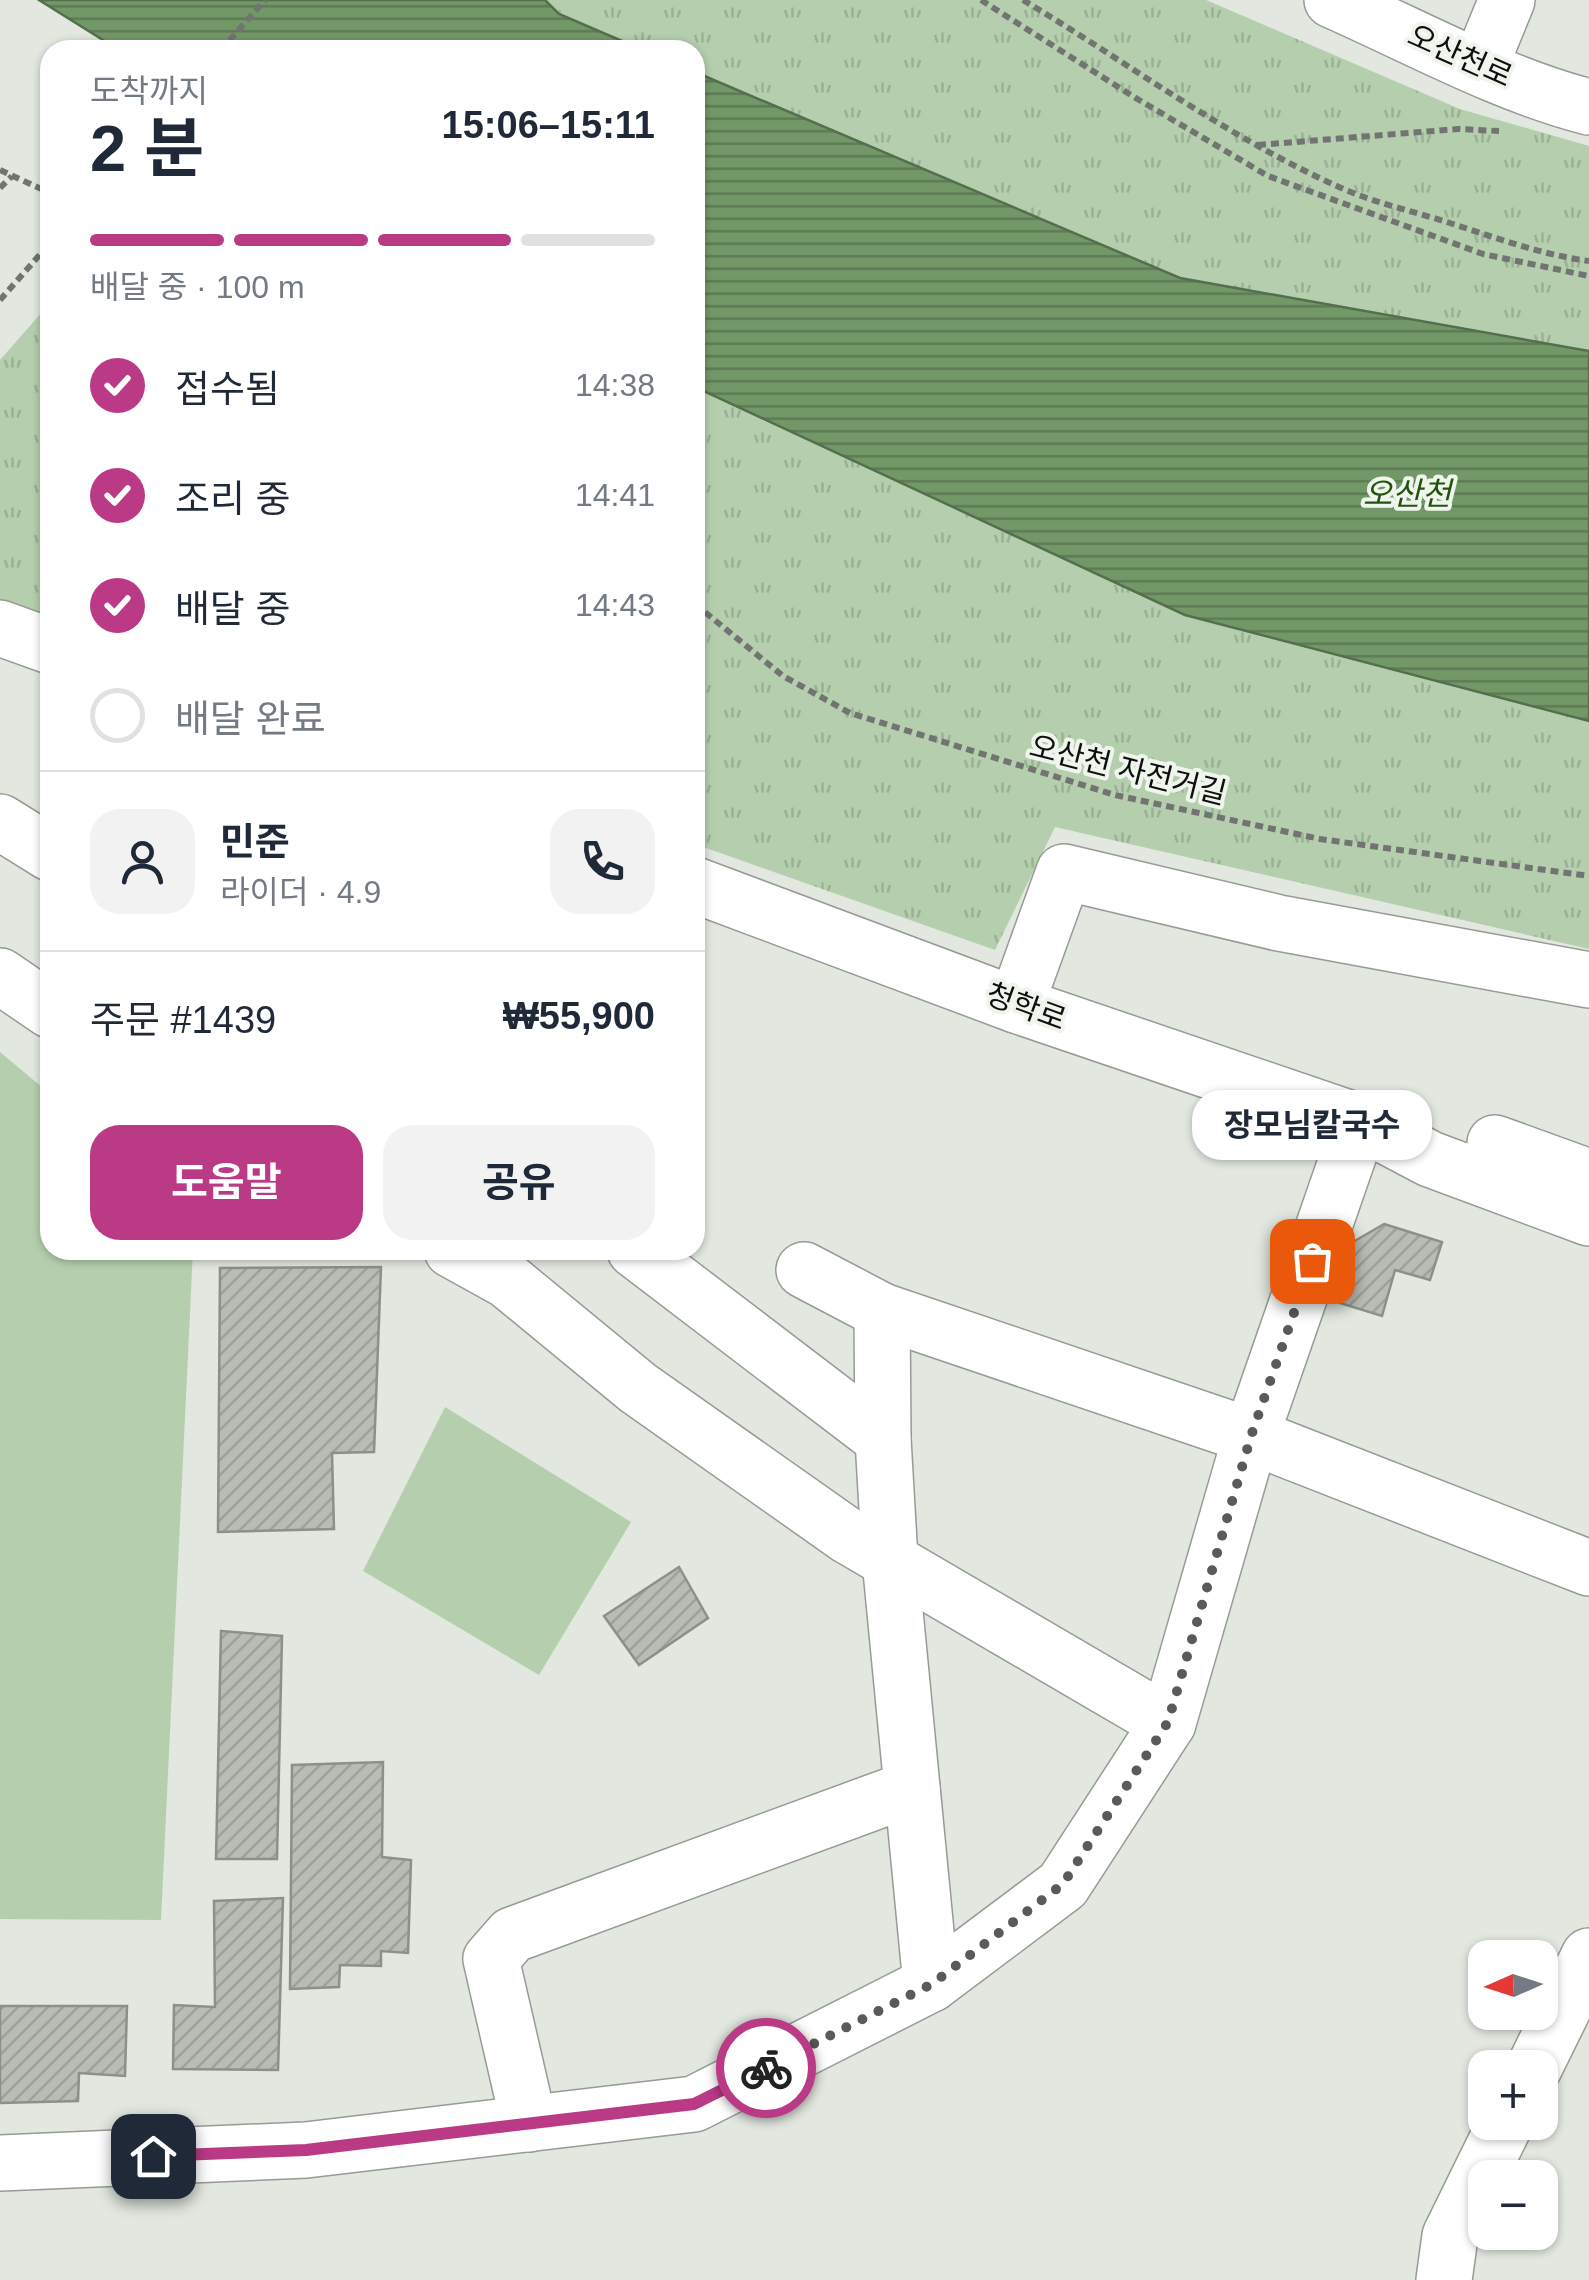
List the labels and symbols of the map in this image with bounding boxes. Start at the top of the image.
street label: 오산천로 [1403,18,1517,93]
water label: 오산천 [1363,476,1455,512]
street label: 오산천 자전거길 [1026,729,1230,810]
street label: 청학로 [982,977,1071,1036]
callout: 장모님칼국수 [1192,1091,1432,1161]
pin [1270,1219,1355,1304]
north arrow [1468,1940,1558,2030]
courier [716,2018,816,2118]
pin [111,2114,196,2199]

